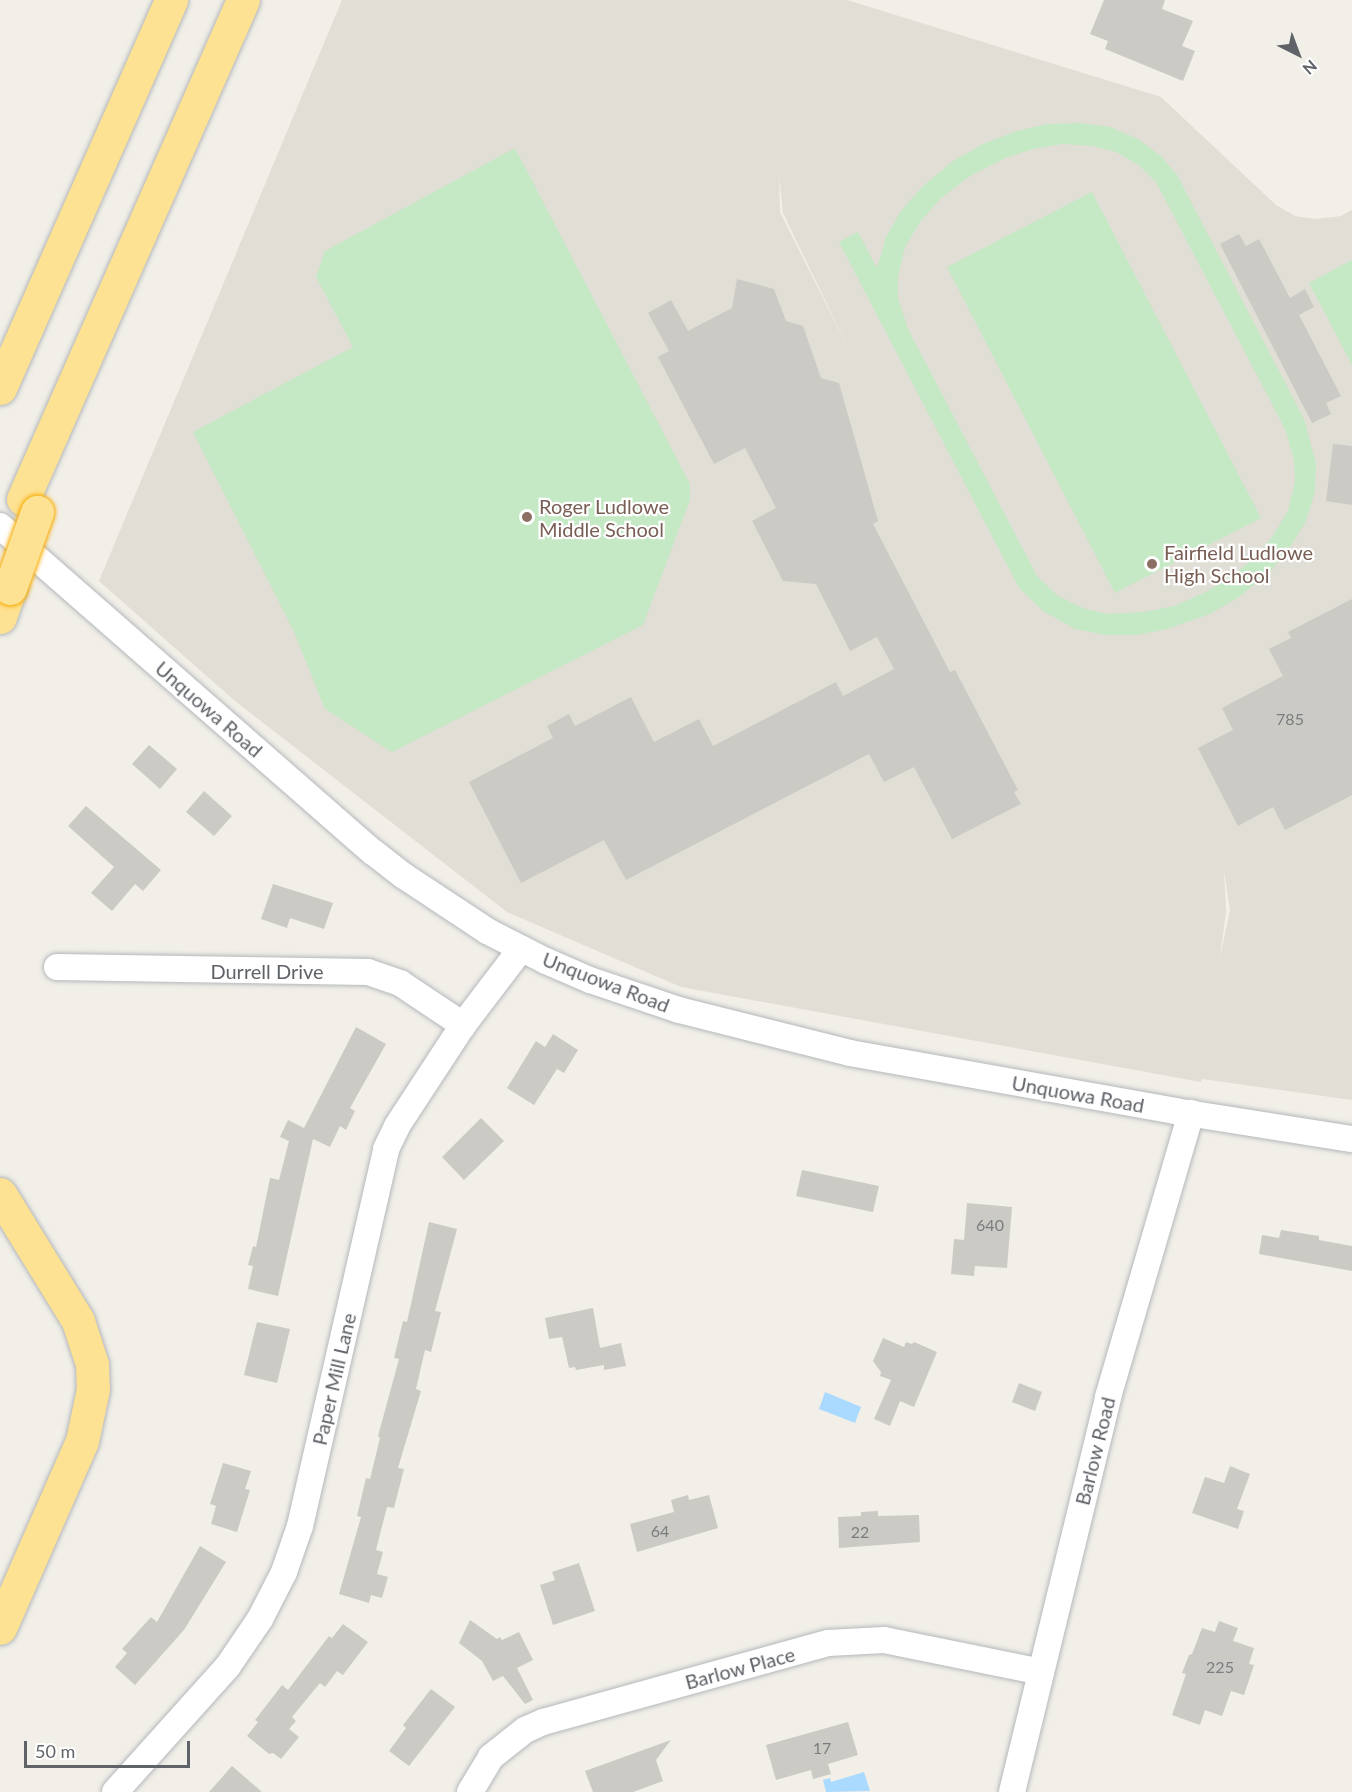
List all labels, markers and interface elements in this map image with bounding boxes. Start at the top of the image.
north arrow [1268,24,1328,84]
text: N [1299,57,1321,79]
place label: Roger Ludlowe Middle School [539,494,669,541]
marker: Roger Ludlowe Middle School [520,510,534,524]
place label: Fairfield Ludlowe High School [1164,540,1313,587]
marker: Fairfield Ludlowe High School [1145,557,1159,571]
street label: Unquowa Road [151,656,267,762]
house number: 785 [1276,709,1304,729]
street label: Unquowa Road [539,947,673,1017]
street label: Durrell Drive [210,959,324,983]
street label: Unquowa Road [1010,1071,1146,1117]
house number: 640 [976,1215,1004,1235]
street label: Paper Mill Lane [307,1310,361,1448]
street label: Barlow Road [1070,1394,1120,1508]
house number: 64 [651,1521,669,1541]
house number: 22 [851,1522,869,1542]
street label: Barlow Place [682,1642,798,1694]
house number: 225 [1206,1657,1234,1677]
scale bar [27,1729,194,1767]
house number: 17 [813,1738,831,1758]
text: 50 m [35,1740,75,1762]

